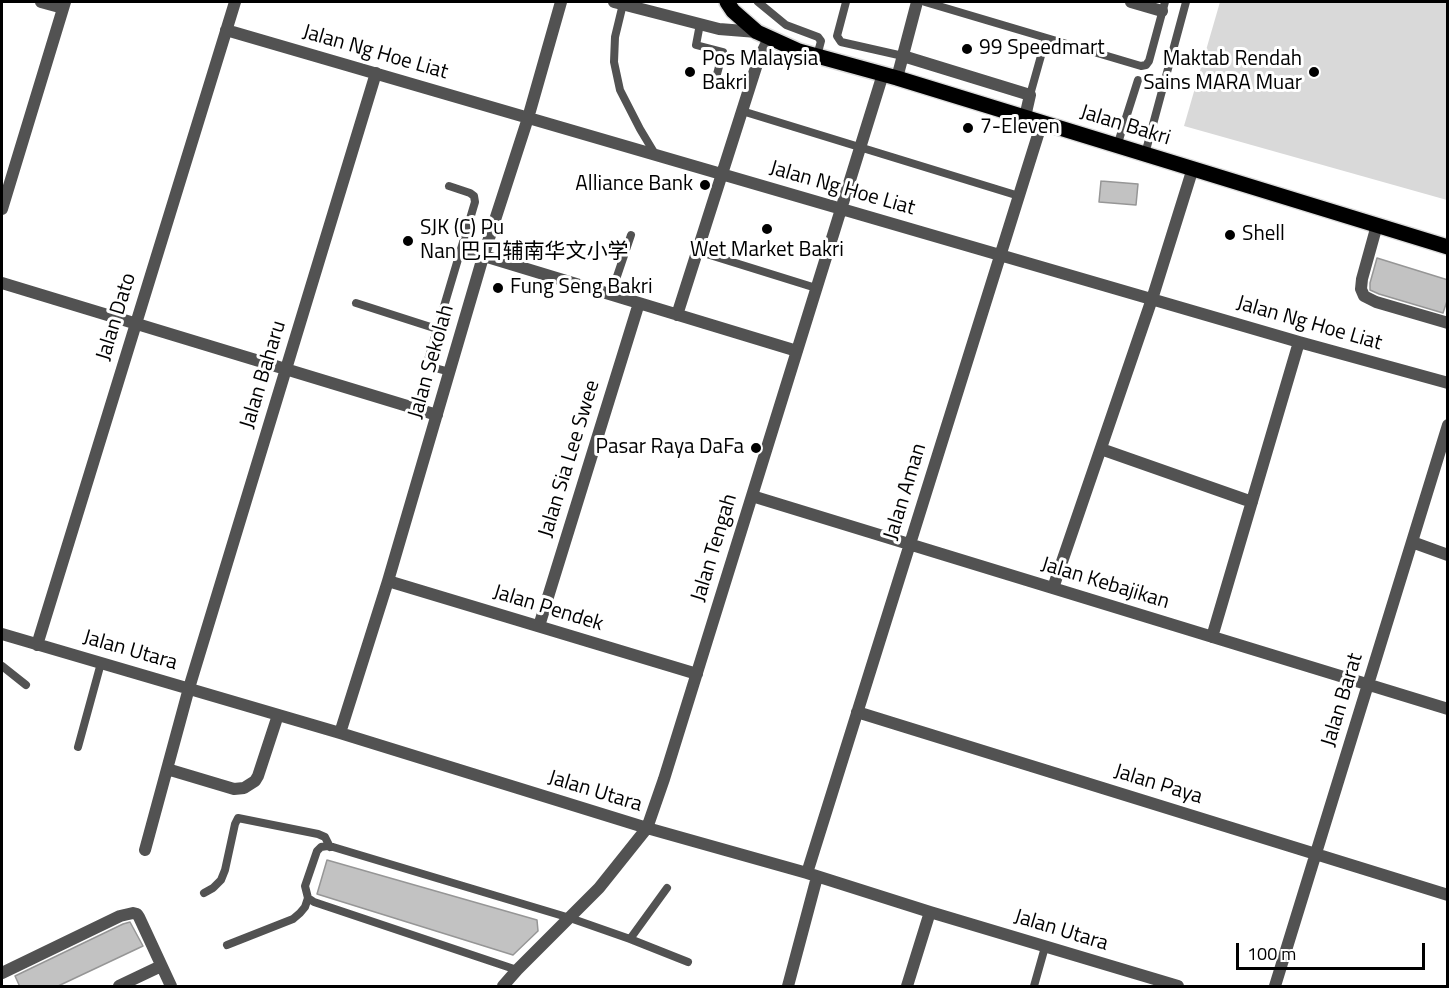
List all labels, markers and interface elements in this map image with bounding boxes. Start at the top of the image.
street label: Jalan Ng Hoe Liat [299,20,451,86]
place label: 99 Speedmart [979,36,1105,62]
marker: 99 Speedmart [960,42,974,56]
place label: Pos Malaysia Bakri [702,47,818,97]
place label: Maktab Rendah Sains MARA Muar [1143,47,1302,97]
marker: Pos Malaysia Bakri [683,65,697,79]
marker: Maktab Rendah Sains MARA Muar [1307,65,1321,79]
street label: Jalan Bakri [1077,100,1173,152]
place label: 7-Eleven [980,115,1060,141]
marker: 7-Eleven [961,121,975,135]
street label: Jalan Ng Hoe Liat [766,156,918,222]
place label: Alliance Bank [575,172,693,198]
marker: Alliance Bank [698,178,712,192]
place label: SJK (C) Pu Nan 巴口辅南华文小学 [420,216,629,266]
marker: Wet Market Bakri [760,222,774,236]
place label: Shell [1242,222,1285,248]
marker: Shell [1223,228,1237,242]
marker: SJK (C) Pu Nan 巴口辅南华文小学 [401,234,415,248]
place label: Wet Market Bakri [690,238,844,264]
street label: Jalan Dato [92,270,142,364]
place label: Fung Seng Bakri [510,275,653,301]
marker: Fung Seng Bakri [491,281,505,295]
street label: Jalan Ng Hoe Liat [1233,291,1385,357]
street label: Jalan Sekolah [404,302,460,422]
street label: Jalan Baharu [236,318,292,432]
street label: Jalan Sia Lee Swee [534,377,606,541]
place label: Pasar Raya DaFa [596,435,744,461]
marker: Pasar Raya DaFa [749,441,763,455]
street label: Jalan Aman [879,441,933,543]
street label: Jalan Tengah [687,491,743,605]
street label: Jalan Kebajikan [1038,553,1172,615]
street label: Jalan Pendek [490,580,606,638]
street label: Jalan Utara [80,626,180,676]
street label: Jalan Barat [1317,650,1369,750]
street label: Jalan Paya [1111,760,1205,810]
street label: Jalan Utara [545,766,645,818]
street label: Jalan Utara [1011,905,1111,957]
scale bar [1239,931,1428,969]
text: 100 m [1247,940,1296,967]

